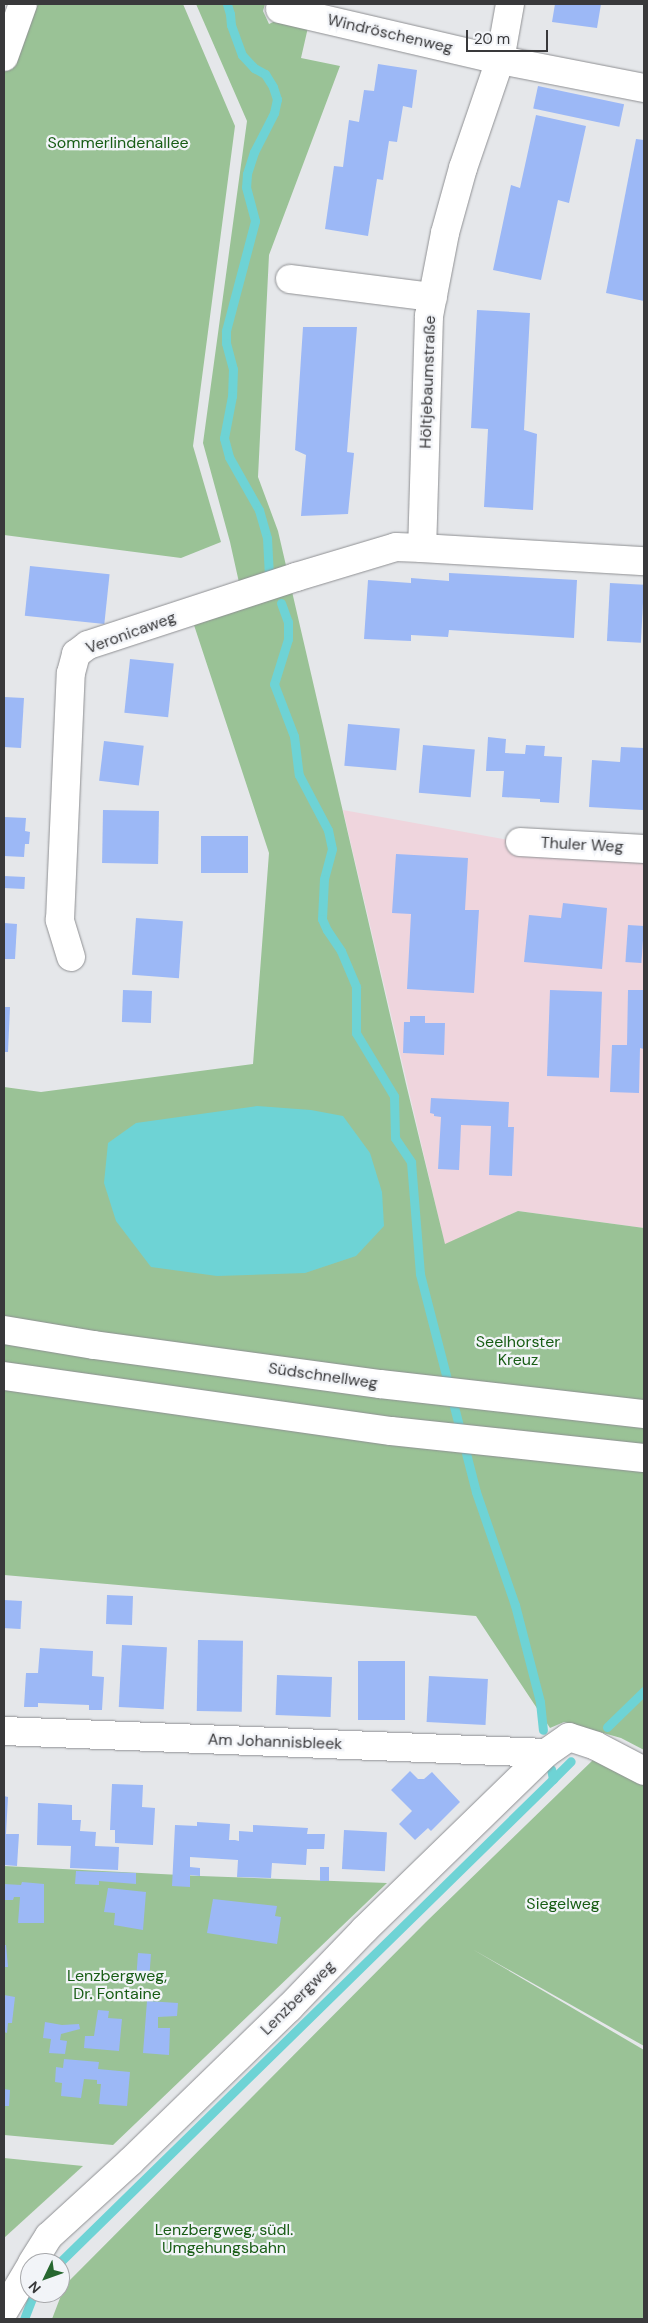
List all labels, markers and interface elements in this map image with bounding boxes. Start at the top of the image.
street label: Windröschenweg [325,10,455,58]
scale bar [468,20,550,52]
text: 20 m [474,29,510,49]
park label: Sommerlindenallee [47,133,189,153]
street label: Höltjebaumstraße [416,315,440,449]
street label: Veronicaweg [83,608,179,658]
street label: Thuler Weg [540,833,624,857]
park label: Seelhorster Kreuz [476,1332,560,1370]
street label: Südschnellweg [267,1359,379,1393]
street label: Am Johannisbleek [207,1730,343,1754]
park label: Siegelweg [526,1894,600,1914]
street label: Lenzbergweg [257,1957,339,2039]
park label: Lenzbergweg, Dr. Fontaine [67,1966,167,2004]
park label: Lenzbergweg, südl. Umgehungsbahn [155,2220,293,2258]
north arrow [20,2253,70,2303]
text: N [24,2278,45,2297]

